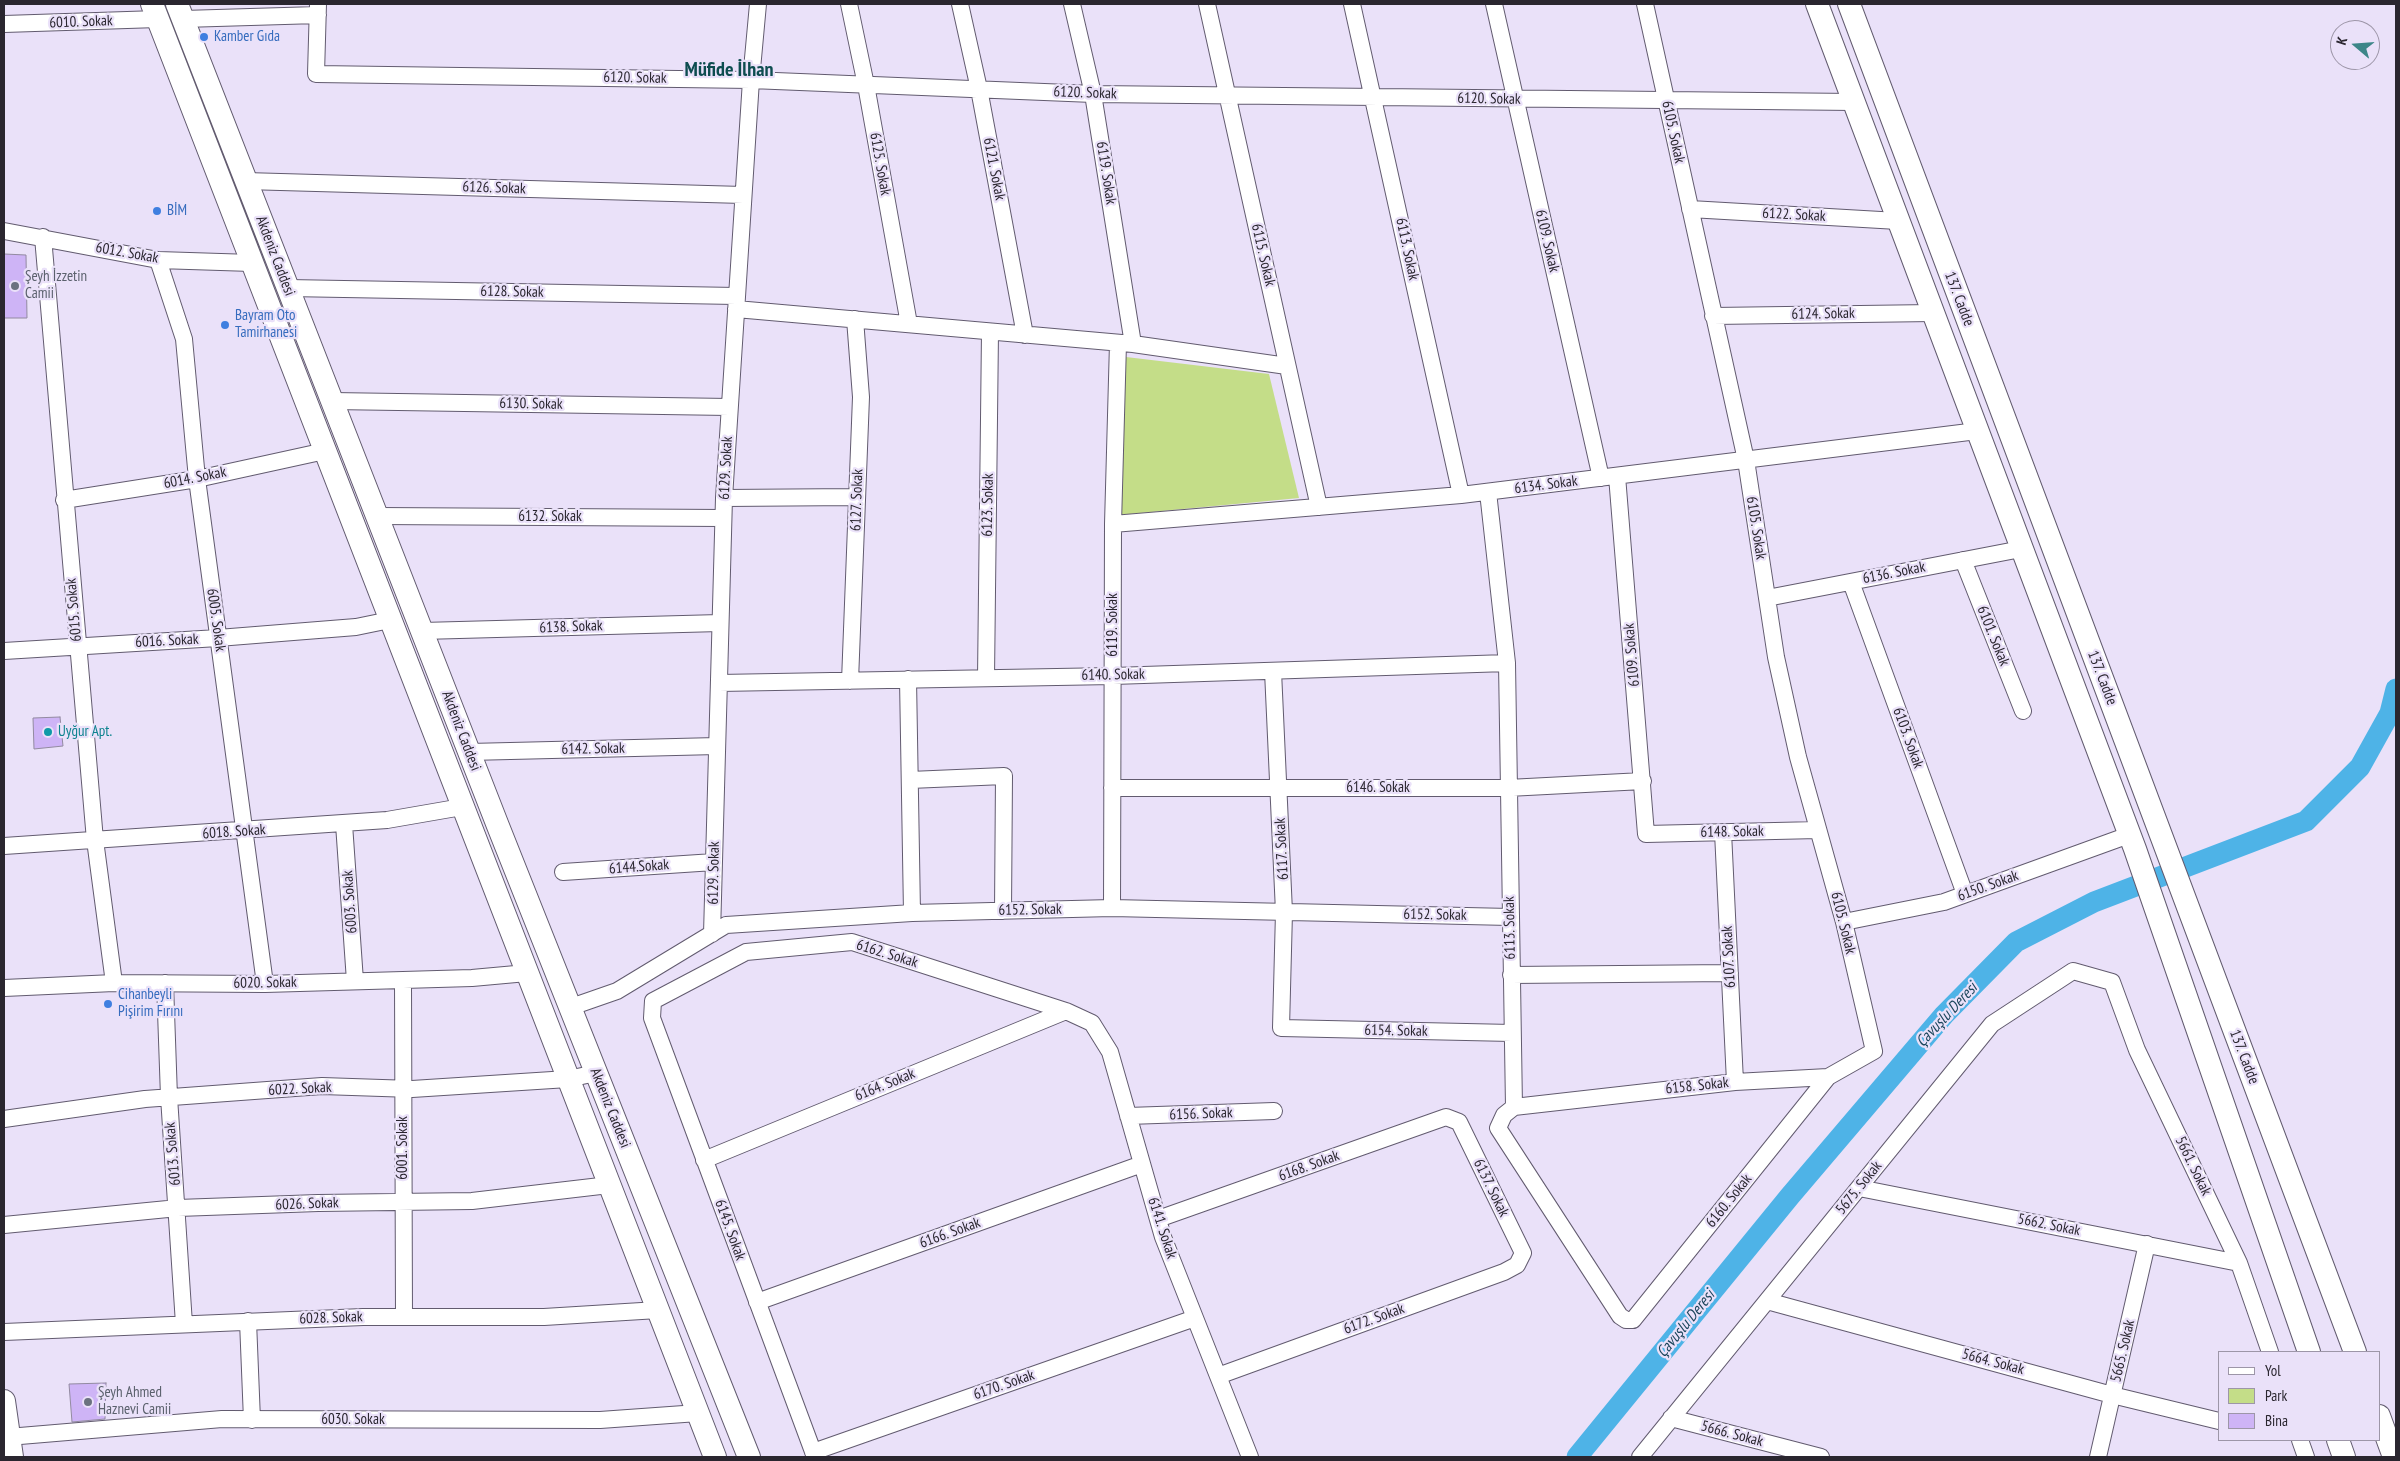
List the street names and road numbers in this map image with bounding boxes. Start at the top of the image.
street label: 6010. Sokak [49,12,113,32]
street label: 6120. Sokak [603,68,667,88]
street label: 6120. Sokak [1053,83,1117,103]
street label: 6120. Sokak [1457,89,1521,109]
street label: 6105. Sokak [1658,99,1688,165]
street label: 6125. Sokak [866,131,894,197]
street label: 6121. Sokak [979,136,1009,202]
street label: 6119. Sokak [1092,140,1120,206]
street label: 6126. Sokak [462,178,526,198]
street label: 6122. Sokak [1762,204,1826,226]
street label: 6109. Sokak [1531,208,1563,274]
street label: Akdeniz Caddesi [252,213,298,299]
street label: 6113. Sokak [1392,216,1422,282]
street label: 6115. Sokak [1247,222,1279,288]
street label: 6012. Sokak [94,239,160,267]
street label: 137. Cadde [1940,269,1978,329]
street label: 6128. Sokak [480,282,544,302]
street label: 6124. Sokak [1791,304,1855,324]
street label: 6130. Sokak [499,394,563,414]
street label: 6129. Sokak [715,436,737,500]
street label: 6014. Sokak [162,463,228,493]
street label: 6127. Sokak [847,469,867,531]
street label: 6134. Sokak [1513,472,1579,498]
street label: 6123. Sokak [978,473,998,537]
street label: 6105. Sokak [1742,495,1770,561]
street label: 6132. Sokak [518,508,582,526]
street label: 6136. Sokak [1861,558,1927,588]
street label: 6015. Sokak [62,578,86,642]
street label: 6005. Sokak [203,587,229,653]
street label: 6119. Sokak [1104,593,1122,657]
street label: 6101. Sokak [1973,603,2013,669]
street label: 6138. Sokak [539,617,603,637]
street label: 6109. Sokak [1620,623,1644,687]
street label: 6016. Sokak [135,630,199,652]
street label: 137. Cadde [2083,648,2121,708]
street label: 6140. Sokak [1081,665,1145,685]
street label: Akdeniz Caddesi [438,688,484,774]
street label: 6103. Sokak [1889,705,1927,771]
street label: 6142. Sokak [561,739,625,759]
street label: 6146. Sokak [1346,779,1410,797]
street label: 6117. Sokak [1271,818,1293,880]
street label: 6018. Sokak [202,821,266,843]
street label: 6148. Sokak [1700,822,1764,842]
street label: 6129. Sokak [704,841,724,905]
street label: 6144.Sokak [608,856,670,878]
street label: 6150. Sokak [1955,867,2021,905]
street label: 6003. Sokak [339,870,361,934]
street label: 6105. Sokak [1827,890,1859,956]
street label: 6113. Sokak [1500,896,1520,960]
street label: 6152. Sokak [998,900,1062,920]
street label: 6152. Sokak [1403,905,1467,925]
street label: 6107. Sokak [1718,926,1740,988]
street label: 6162. Sokak [854,936,920,972]
street label: 6020. Sokak [233,973,297,993]
street label: 6154. Sokak [1364,1021,1428,1041]
street label: 137. Cadde [2225,1027,2263,1087]
street label: 6164. Sokak [852,1065,918,1105]
street label: Akdeniz Caddesi [586,1066,634,1150]
street label: 6158. Sokak [1665,1074,1729,1098]
street label: 6022. Sokak [268,1078,332,1100]
street label: 6156. Sokak [1169,1104,1233,1124]
street label: 6001. Sokak [394,1116,412,1180]
street label: 6013. Sokak [161,1122,185,1186]
street label: 5661. Sokak [2171,1134,2215,1198]
street label: 6168. Sokak [1276,1147,1342,1185]
street label: 6137. Sokak [1469,1156,1513,1220]
street label: 5675. Sokak [1832,1158,1886,1218]
street label: 6160. Sokak [1702,1171,1756,1231]
street label: 6026. Sokak [275,1194,339,1214]
street label: 6141. Sokak [1144,1195,1180,1261]
street label: 6145. Sokak [711,1197,749,1263]
street label: 5662. Sokak [2016,1210,2082,1240]
street label: 6166. Sokak [917,1214,983,1252]
street label: 6172. Sokak [1341,1300,1407,1338]
street label: 6028. Sokak [299,1308,363,1328]
street label: 5665. Sokak [2107,1318,2139,1384]
street label: 5664. Sokak [1960,1345,2026,1379]
street label: 6170. Sokak [971,1366,1037,1404]
street label: 6030. Sokak [321,1411,385,1429]
street label: 5666. Sokak [1699,1417,1765,1451]

